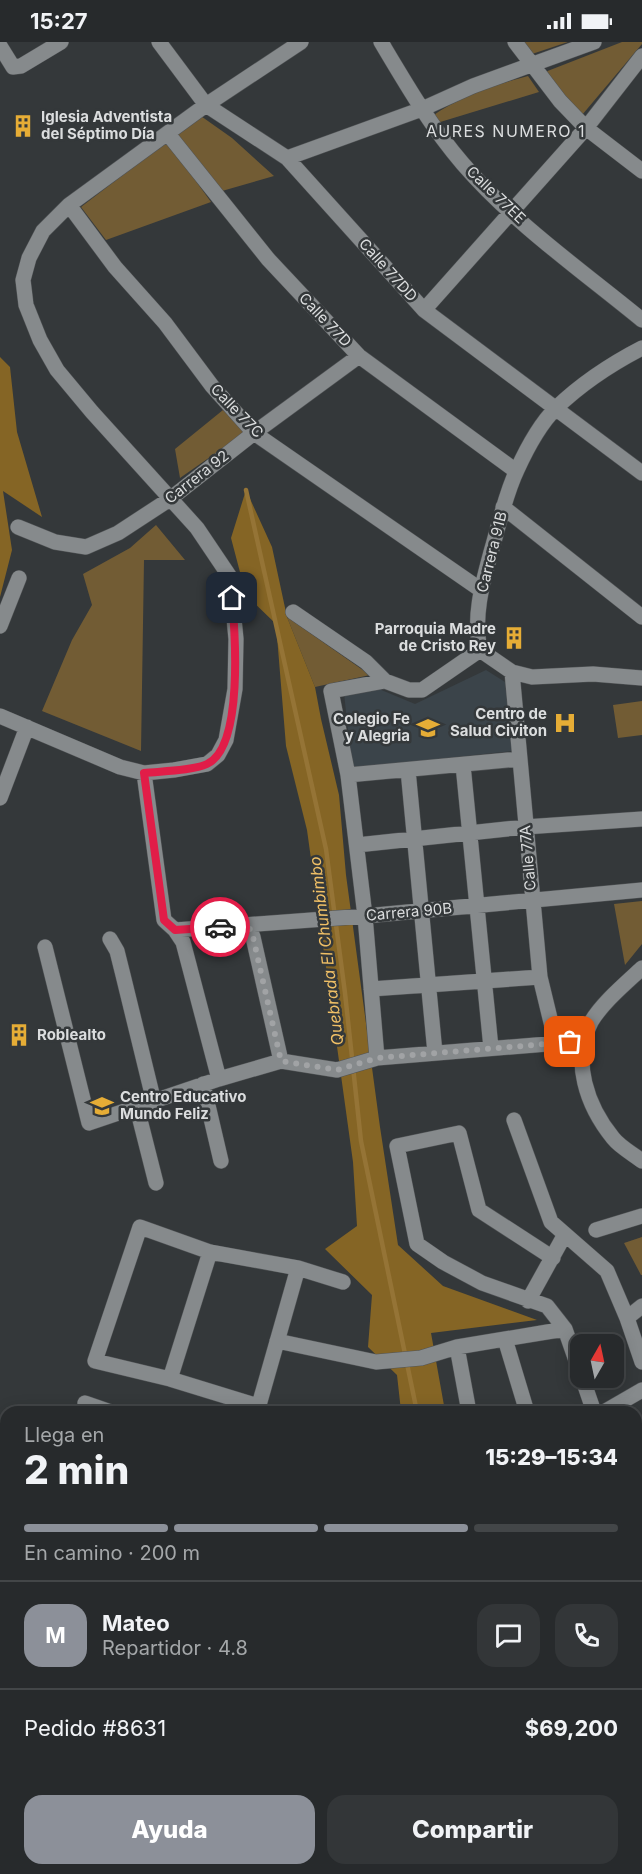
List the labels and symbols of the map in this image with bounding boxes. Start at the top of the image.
place label: Iglesia Adventista del Séptimo Día [41,107,172,143]
building icon: Iglesia Adventista del Séptimo Día [10,113,36,139]
district label: AURES NUMERO 1 [426,121,586,141]
street label: Calle 77EE [463,162,530,227]
street label: Calle 77DD [355,234,422,305]
street label: Calle 77D [295,289,356,351]
street label: Calle 77C [207,380,268,442]
street label: Carrera 92 [161,446,233,508]
street label: Carrera 91B [472,509,511,594]
pin [206,572,257,623]
place label: Parroquia Madre de Cristo Rey [375,619,496,655]
building icon: Parroquia Madre de Cristo Rey [501,625,527,651]
place label: Centro de Salud Civiton [450,704,547,740]
place label: Colegio Fe y Alegria [333,709,410,745]
hospital icon: Centro de Salud Civiton [552,710,578,736]
school or university icon: Colegio Fe y Alegria [415,715,441,741]
street label: Calle 77A [515,825,540,892]
water label: Quebrada El Chumbimbo [304,855,348,1047]
courier [190,897,250,957]
street label: Carrera 90B [365,898,453,925]
pin [544,1016,595,1067]
building icon: Roblealto [6,1022,32,1048]
place label: Roblealto [37,1025,106,1044]
place label: Centro Educativo Mundo Feliz [120,1087,246,1123]
school or university icon: Centro Educativo Mundo Feliz [89,1093,115,1119]
north arrow [570,1334,624,1388]

